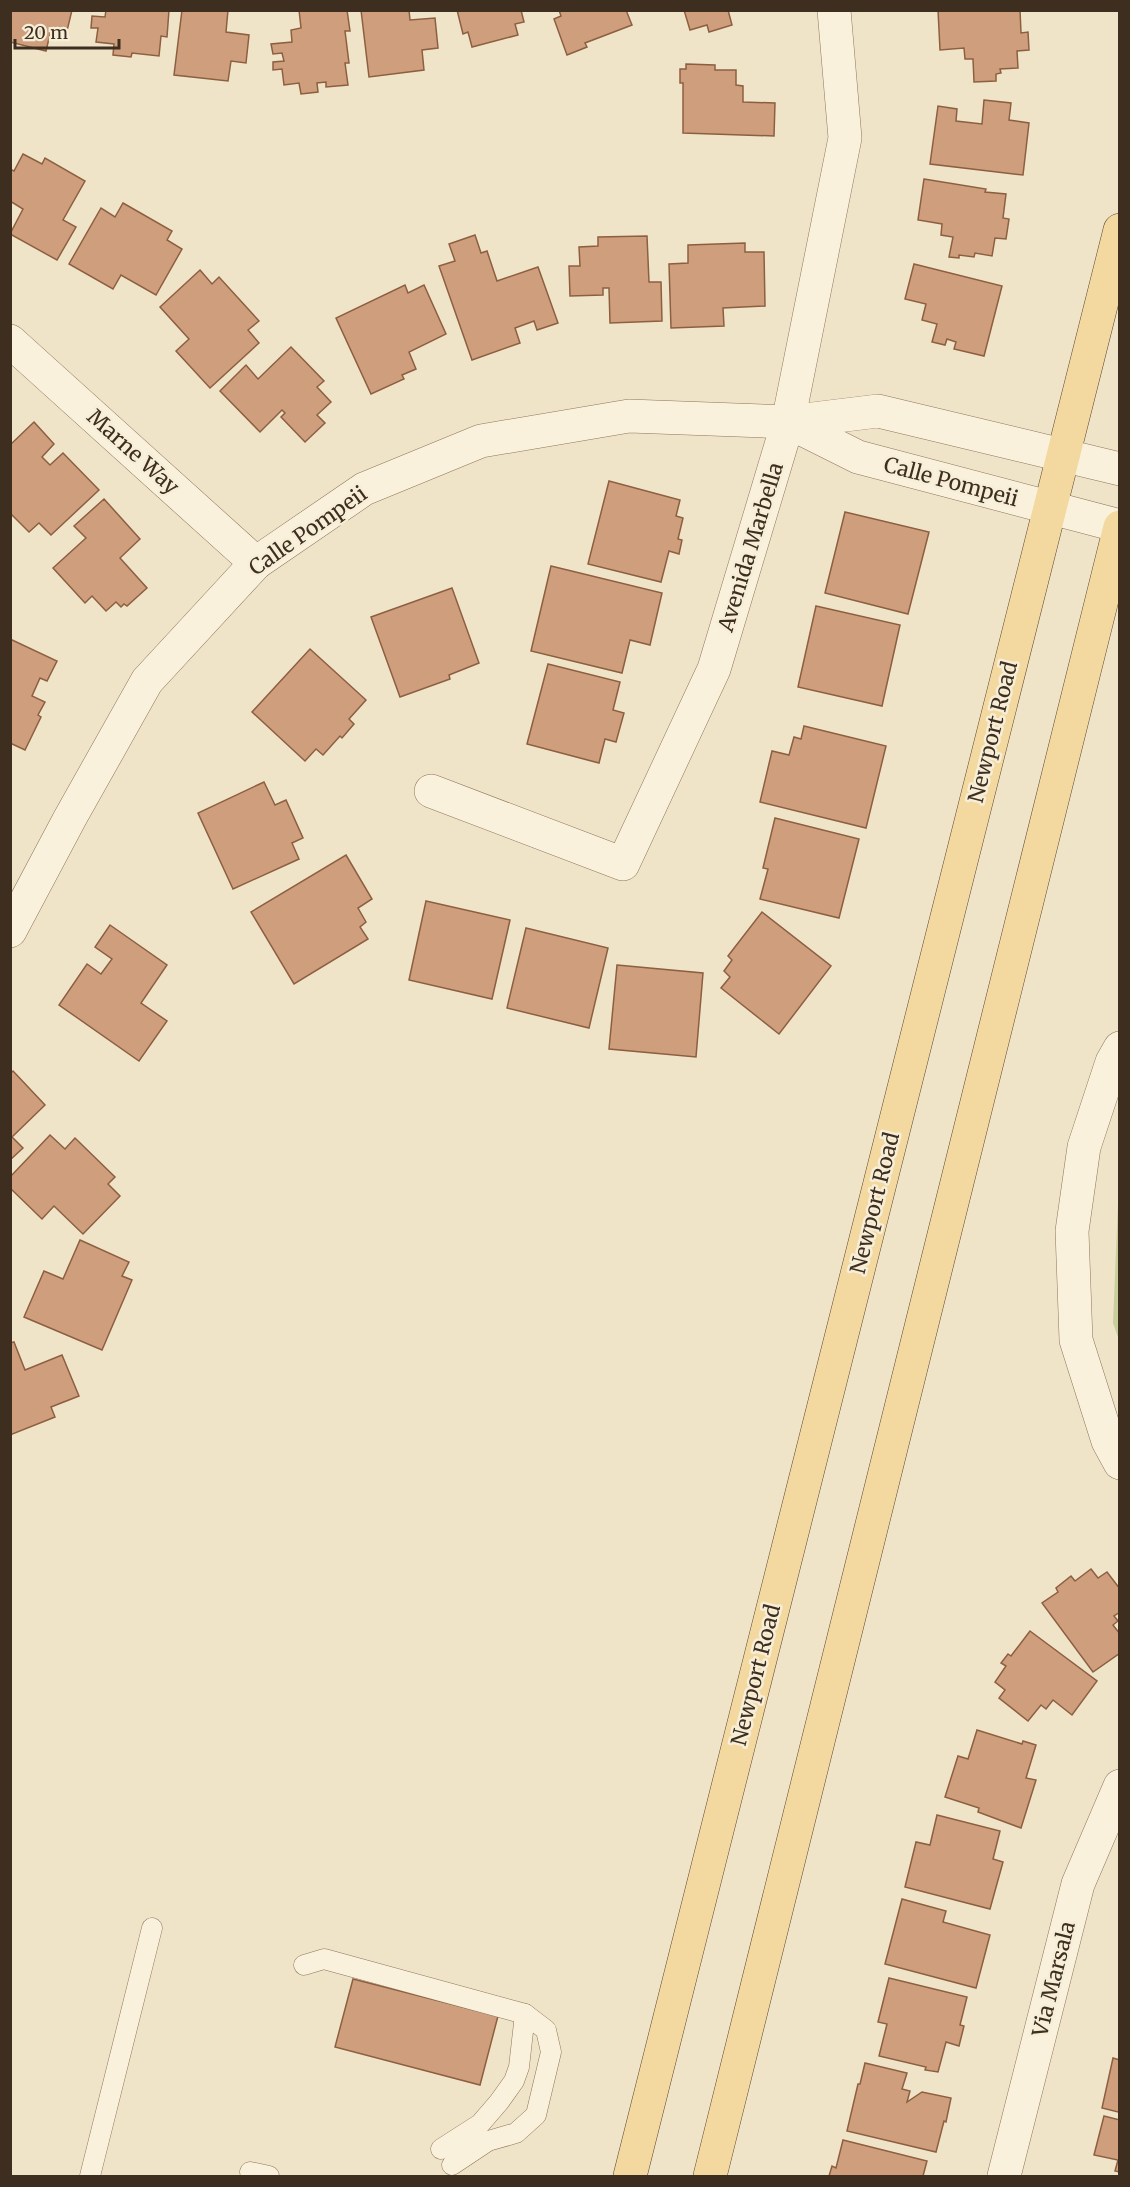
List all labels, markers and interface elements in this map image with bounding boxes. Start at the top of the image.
scale bar [15,12,118,50]
text: 20 m [24,21,68,44]
street label: Marne Way [82,403,186,501]
street label: Calle Pompeii [881,451,1021,512]
street label: Avenida Marbella [712,459,789,636]
street label: Calle Pompeii [243,480,372,581]
street label: Newport Road [962,658,1023,805]
street label: Newport Road [844,1129,905,1276]
street label: Newport Road [725,1601,786,1748]
street label: Via Marsala [1026,1918,1081,2040]

